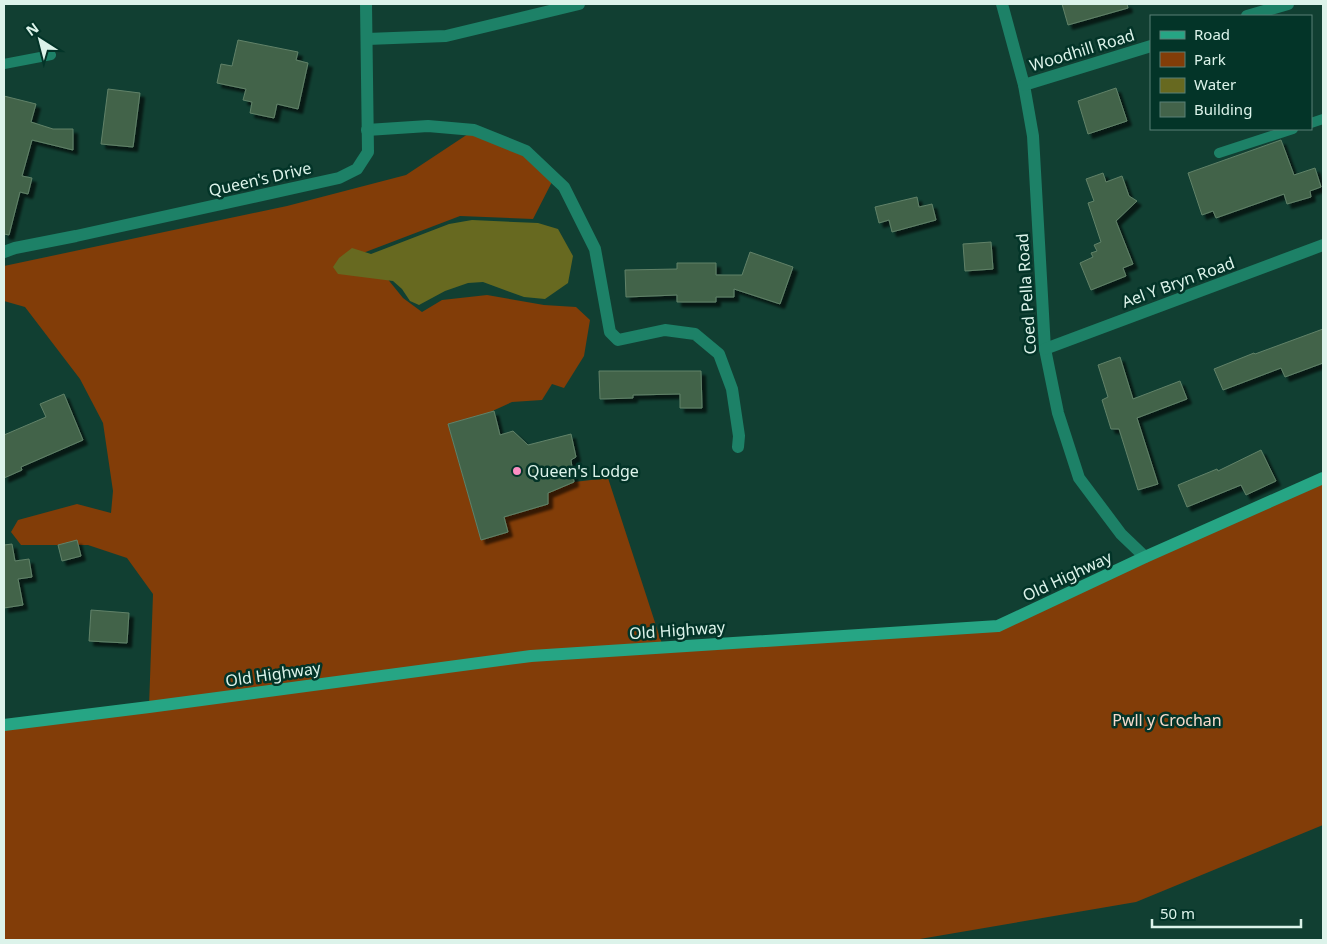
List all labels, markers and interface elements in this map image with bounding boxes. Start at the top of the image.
north arrow [15,15,65,65]
legend [1150,15,1312,130]
text: N [22,18,42,40]
street label: Woodhill Road [1027,24,1137,76]
text: Road [1194,24,1230,44]
text: Park [1194,49,1226,69]
text: Water [1194,74,1236,94]
text: Building [1194,99,1252,119]
street label: Queen's Drive [207,157,313,201]
street label: Coed Pella Road [1011,233,1041,355]
street label: Ael Y Bryn Road [1119,251,1237,313]
place label: Queen's Lodge [527,460,639,482]
marker: Queen's Lodge [511,465,523,477]
street label: Old Highway [1019,545,1116,606]
street label: Old Highway [628,616,727,644]
street label: Old Highway [224,656,323,692]
park label: Pwll y Crochan [1112,709,1222,731]
scale bar [1152,896,1301,928]
text: 50 m [1160,903,1195,923]

